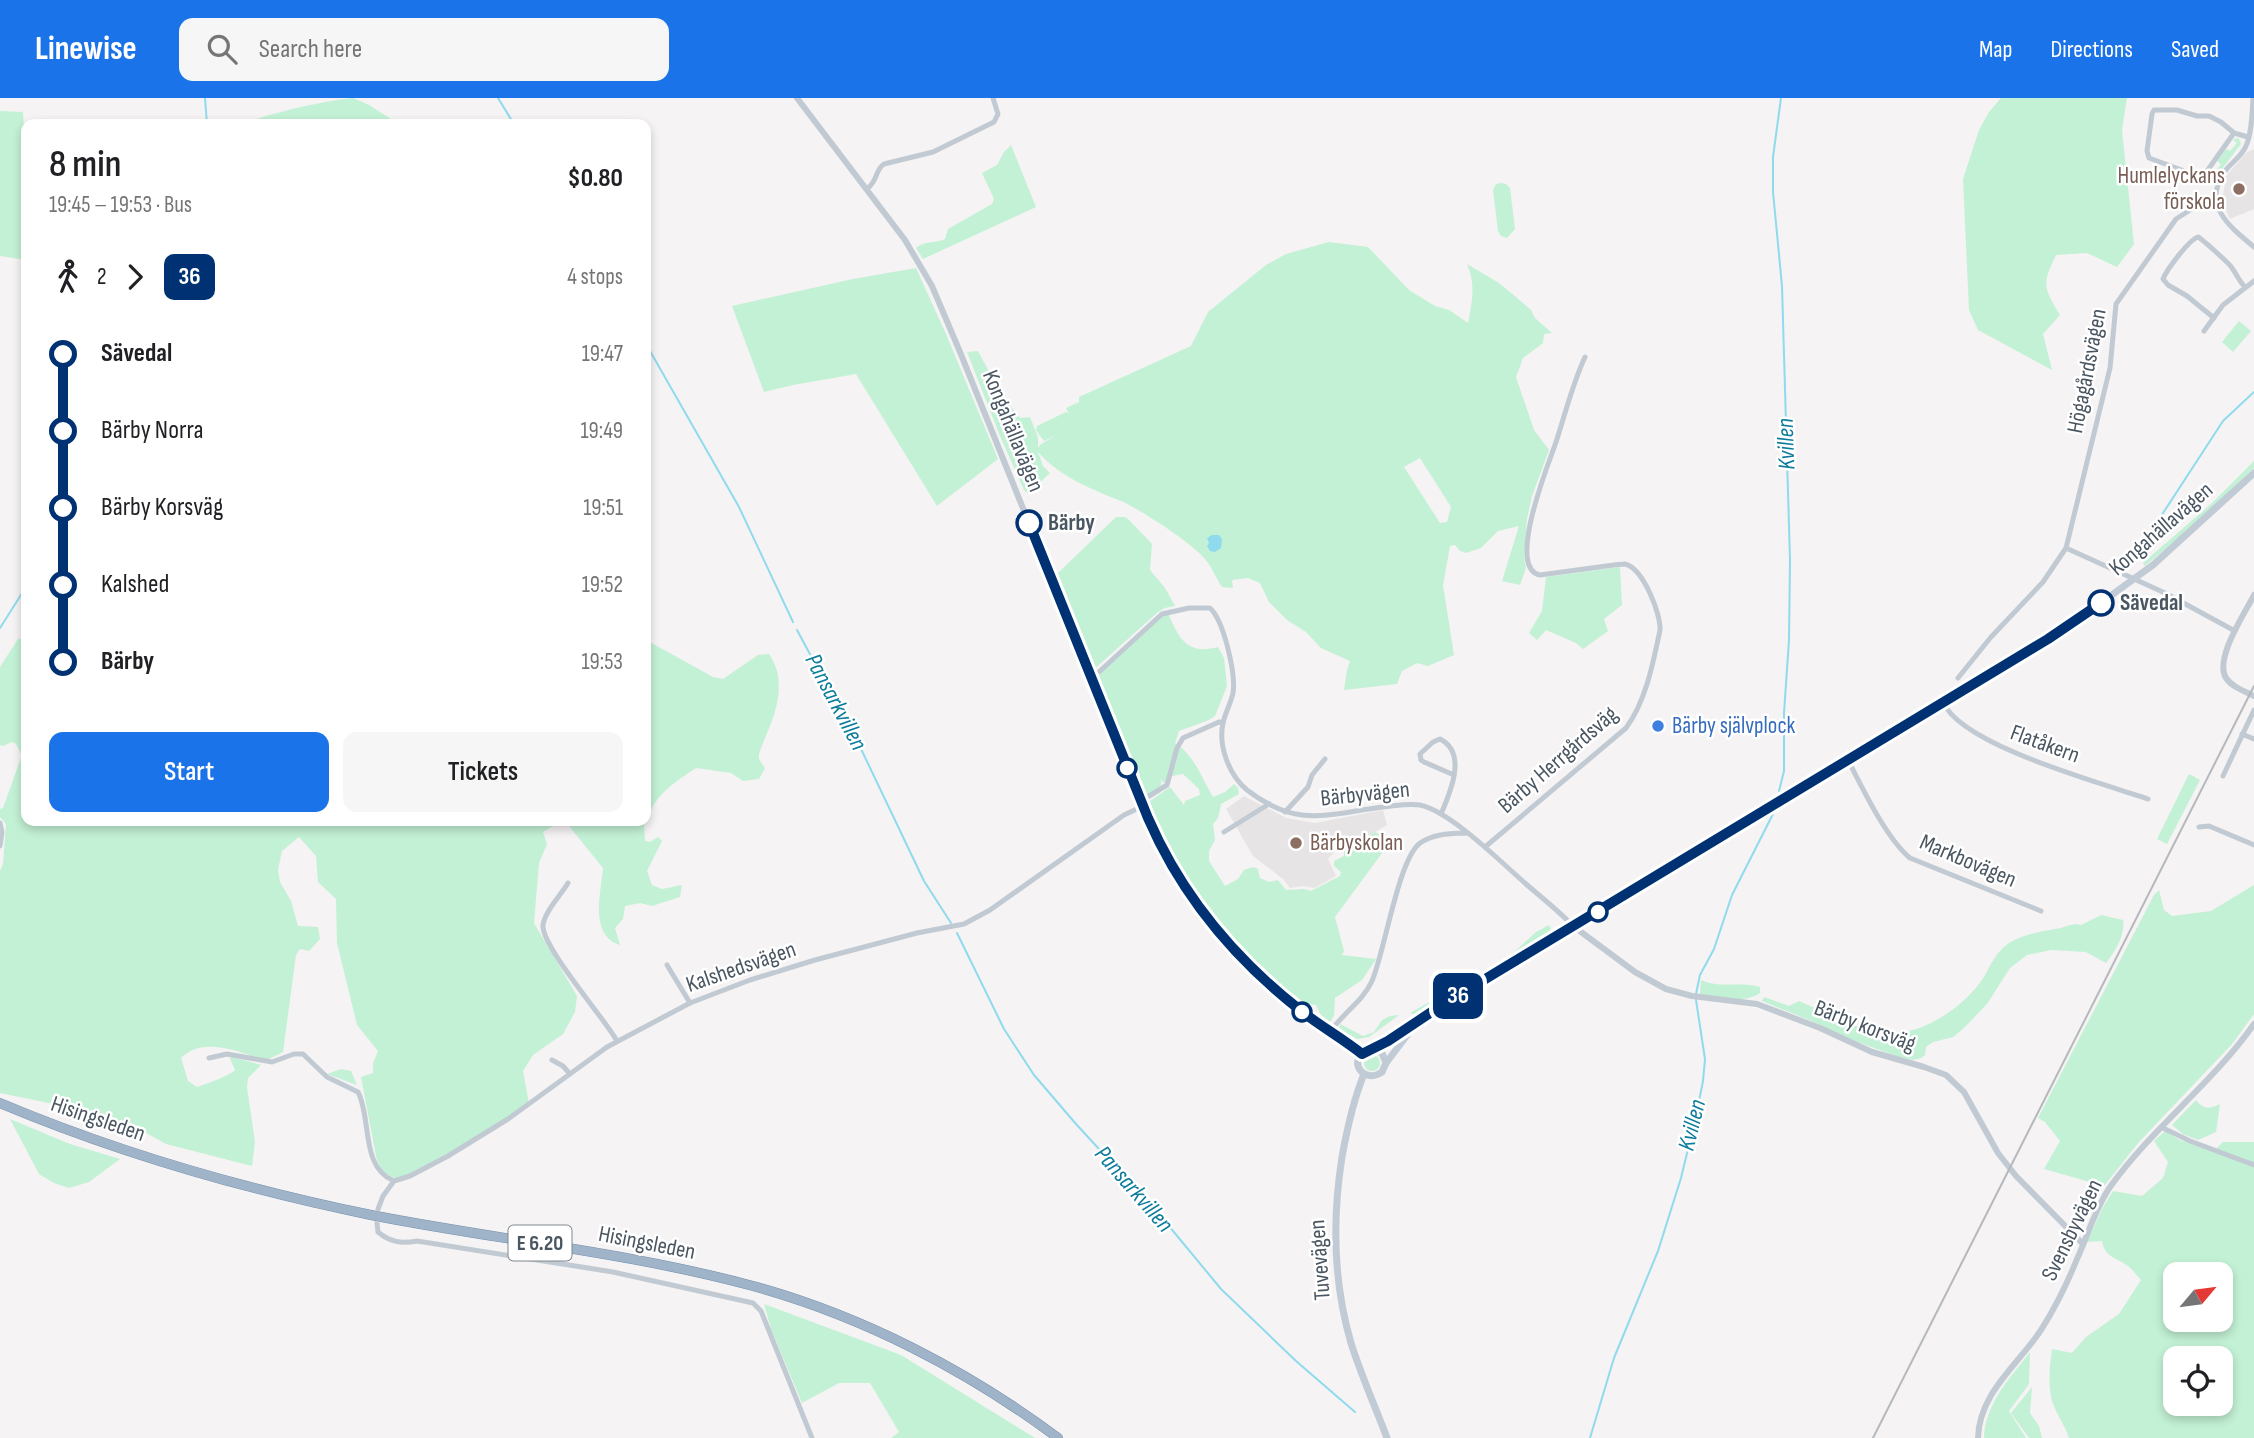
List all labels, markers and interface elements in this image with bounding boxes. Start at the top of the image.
search box [179,18,669,81]
text: Linewise [35,29,137,69]
icon: search [203,30,241,68]
text: Search here [259,34,362,65]
text: Map [1979,35,2012,64]
text: Directions [2050,35,2133,64]
text: Saved [2171,35,2219,64]
text: 8 min [49,142,121,187]
place label: Humlelyckans förskola [2117,162,2225,216]
text: $0.80 [567,163,623,194]
marker: Humlelyckans förskola [2231,181,2247,197]
text: 19:45 – 19:53 · Bus [49,191,192,219]
icon: walk [49,258,87,296]
icon: forward [116,258,154,296]
text: 36 [178,262,201,291]
text: 2 [97,263,106,291]
text: 4 stops [567,263,623,291]
street label: Högagårdsvägen [2061,306,2113,436]
text: Sävedal [101,338,172,369]
text: 19:47 [582,340,623,368]
street label: Kongahällavägen [976,366,1050,496]
text: Bärby Norra [101,415,203,446]
text: 19:49 [581,417,623,445]
water label: Kvillen [1771,418,1801,470]
street label: Kongahällavägen [2103,476,2219,582]
text: Bärby Korsväg [101,492,223,523]
text: 19:51 [583,494,623,522]
place label: Bärby [1048,509,1095,537]
marker: Bärby [1016,510,1042,536]
text: Kalshed [101,569,169,600]
text: 19:52 [582,571,623,599]
place label: Sävedal [2120,589,2183,617]
marker: Sävedal [2088,590,2114,616]
text: Bärby [101,646,154,677]
text: 19:53 [582,648,623,676]
water label: Pansarkvillen [799,649,873,755]
street label: Bärby Herrgårdsväg [1492,700,1624,820]
place label: Bärby självplock [1672,712,1796,740]
marker: Bärby självplock [1650,718,1666,734]
street label: Flatåkern [2007,719,2083,769]
button: Start [49,732,329,812]
button: Tickets [343,732,623,812]
unlabelled marker [1117,758,1137,778]
street label: Bärbyvägen [1319,775,1411,813]
street label: Markbovägen [1915,828,2021,894]
place label: Bärbyskolan [1310,829,1403,857]
marker: Bärbyskolan [1288,835,1304,851]
unlabelled marker [1588,902,1608,922]
street label: Kalshedsvägen [682,935,800,999]
line badge: 36 [1426,973,1490,1019]
text: 36 [1447,981,1469,1010]
street label: Bärby korsväg [1810,994,1920,1058]
unlabelled marker [1292,1002,1312,1022]
street label: Hisingsleden [47,1090,149,1148]
water label: Kvillen [1672,1096,1712,1154]
water label: Pansarkvillen [1089,1140,1179,1238]
street label: Svensbyvägen [2035,1175,2109,1285]
street label: Tuvevägen [1303,1219,1337,1301]
street label: Hisingsleden [596,1220,698,1266]
road number: E 6.20 [508,1226,572,1260]
north arrow [2163,1262,2233,1332]
map controls [2163,1262,2233,1416]
button: locate [2163,1346,2233,1416]

